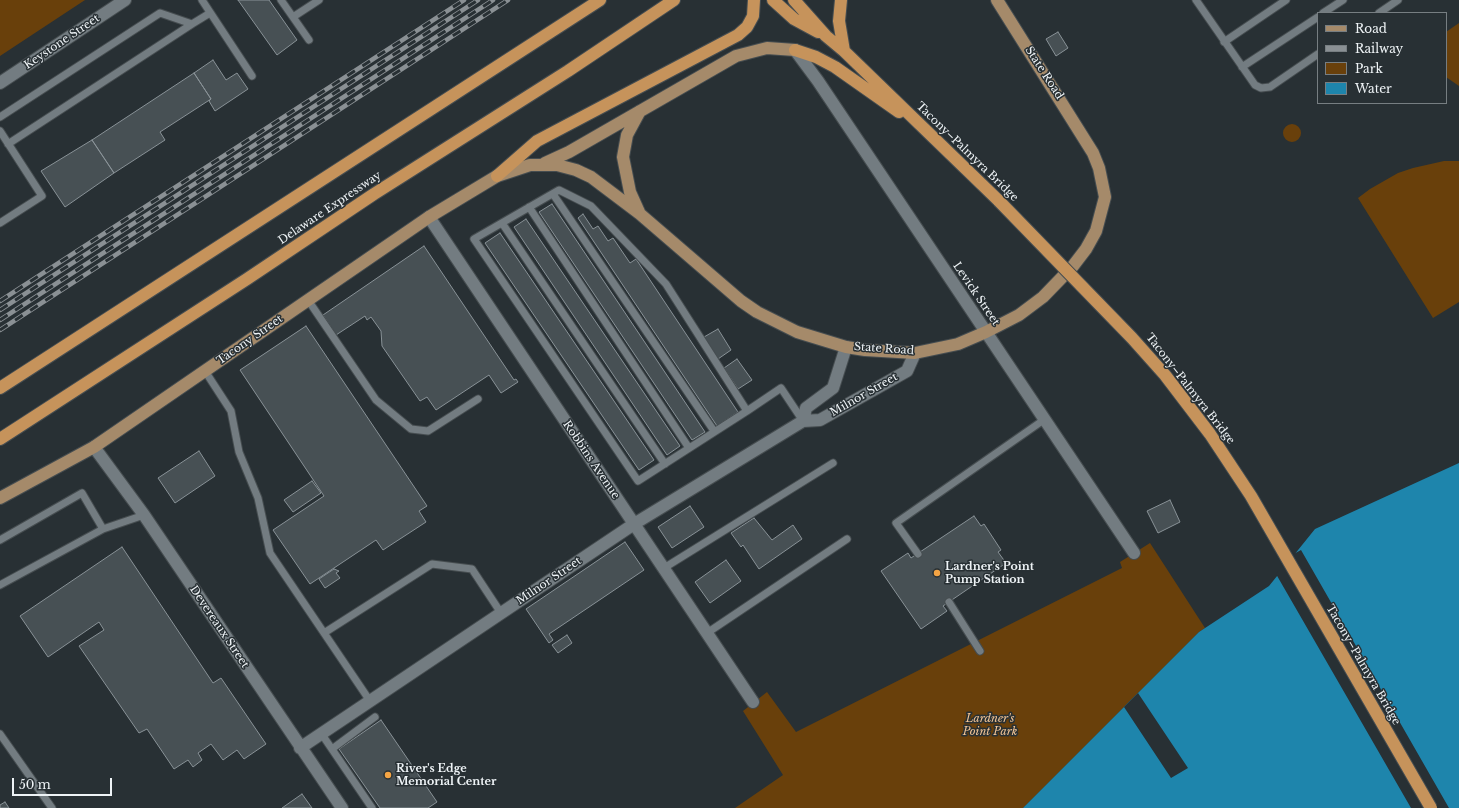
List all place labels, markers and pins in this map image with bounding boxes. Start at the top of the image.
place label: Lardner's Point Pump Station [945,560,1034,586]
marker: Lardner's Point Pump Station [932,568,942,578]
place label: River's Edge Memorial Center [396,762,496,788]
marker: River's Edge Memorial Center [383,770,393,780]

